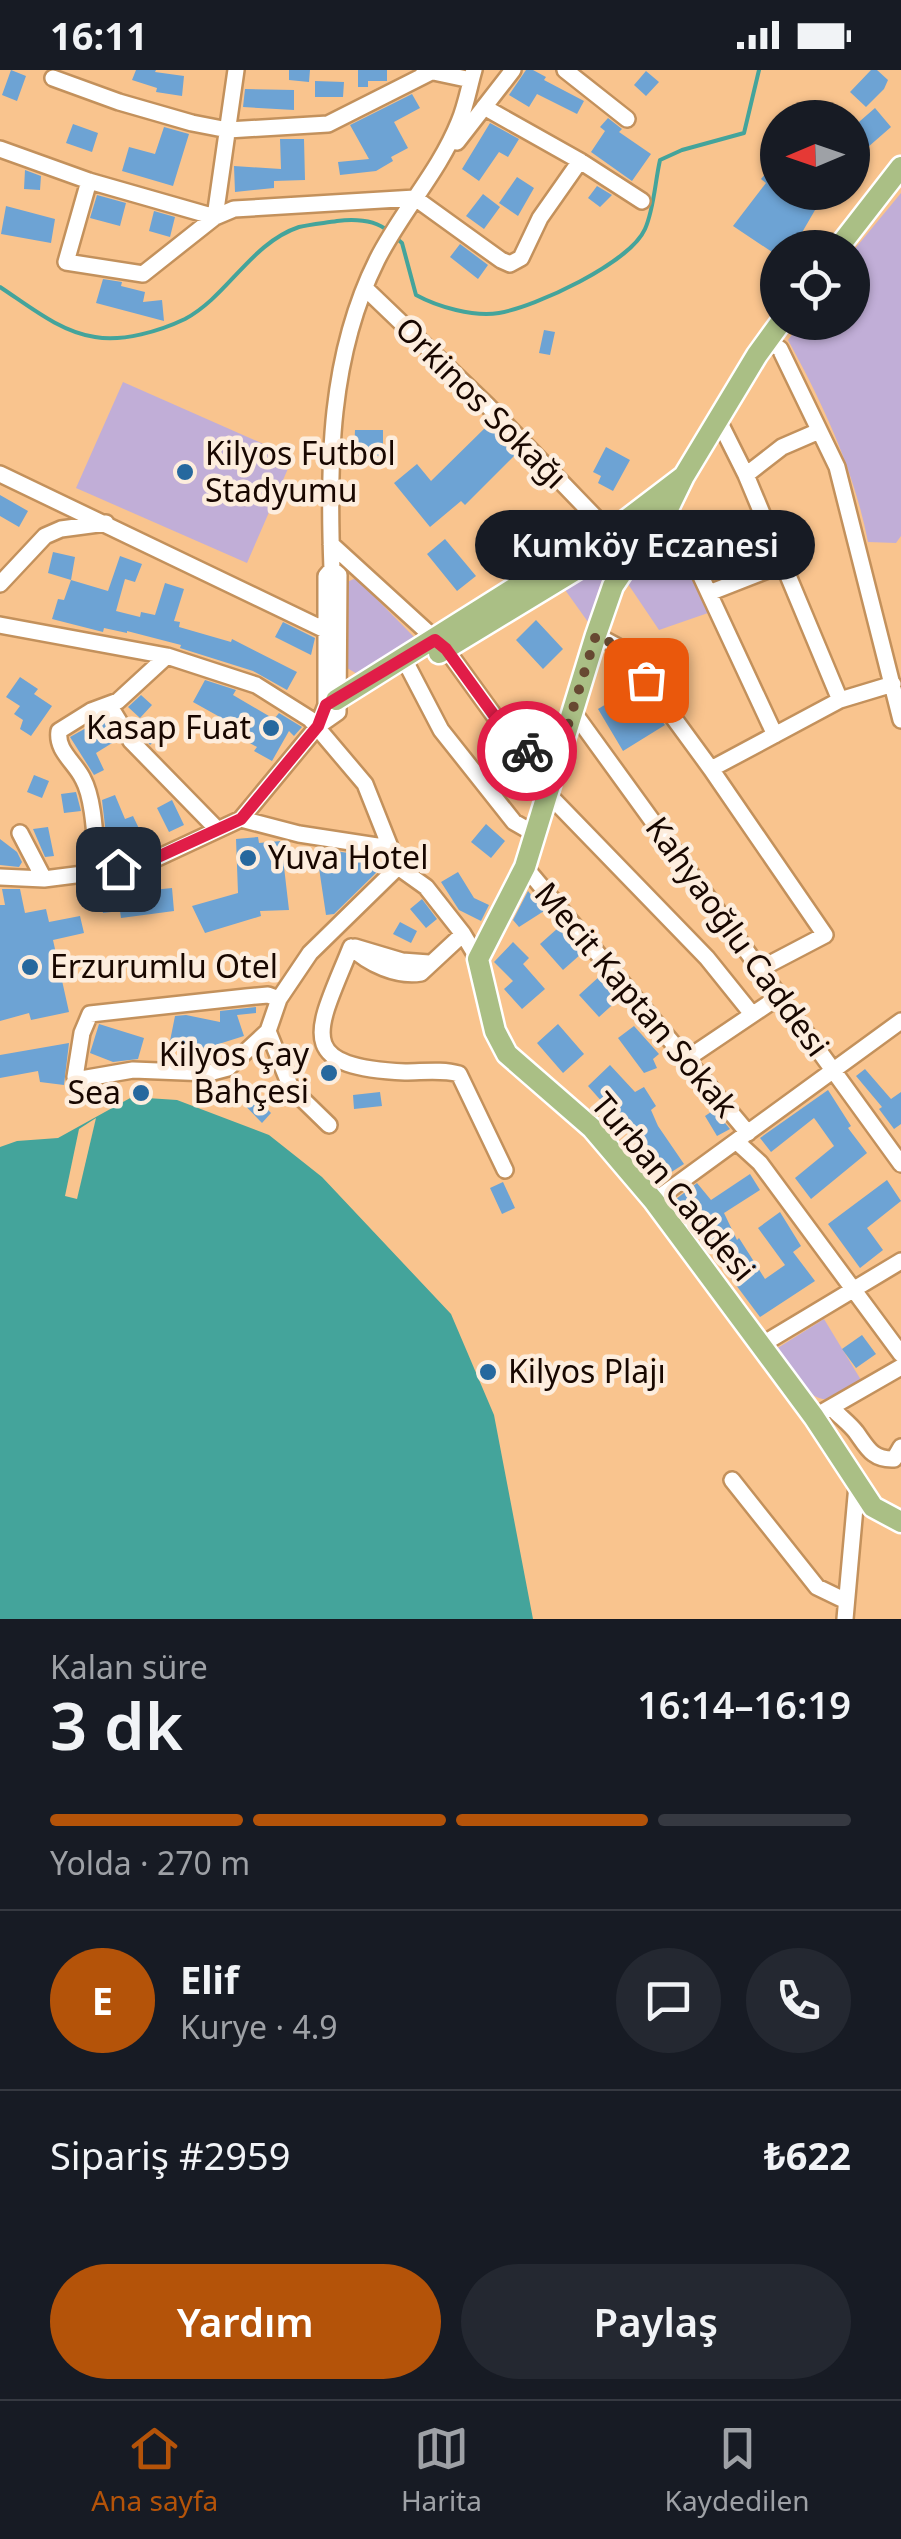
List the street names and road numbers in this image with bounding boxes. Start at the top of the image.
street label: Orkinos Sokağı [387,307,577,497]
street label: Kahyaoğlu Caddesi [637,808,840,1065]
street label: Mecit Kaptan Sokak [526,872,748,1126]
street label: Turban Caddesi [582,1083,766,1290]

